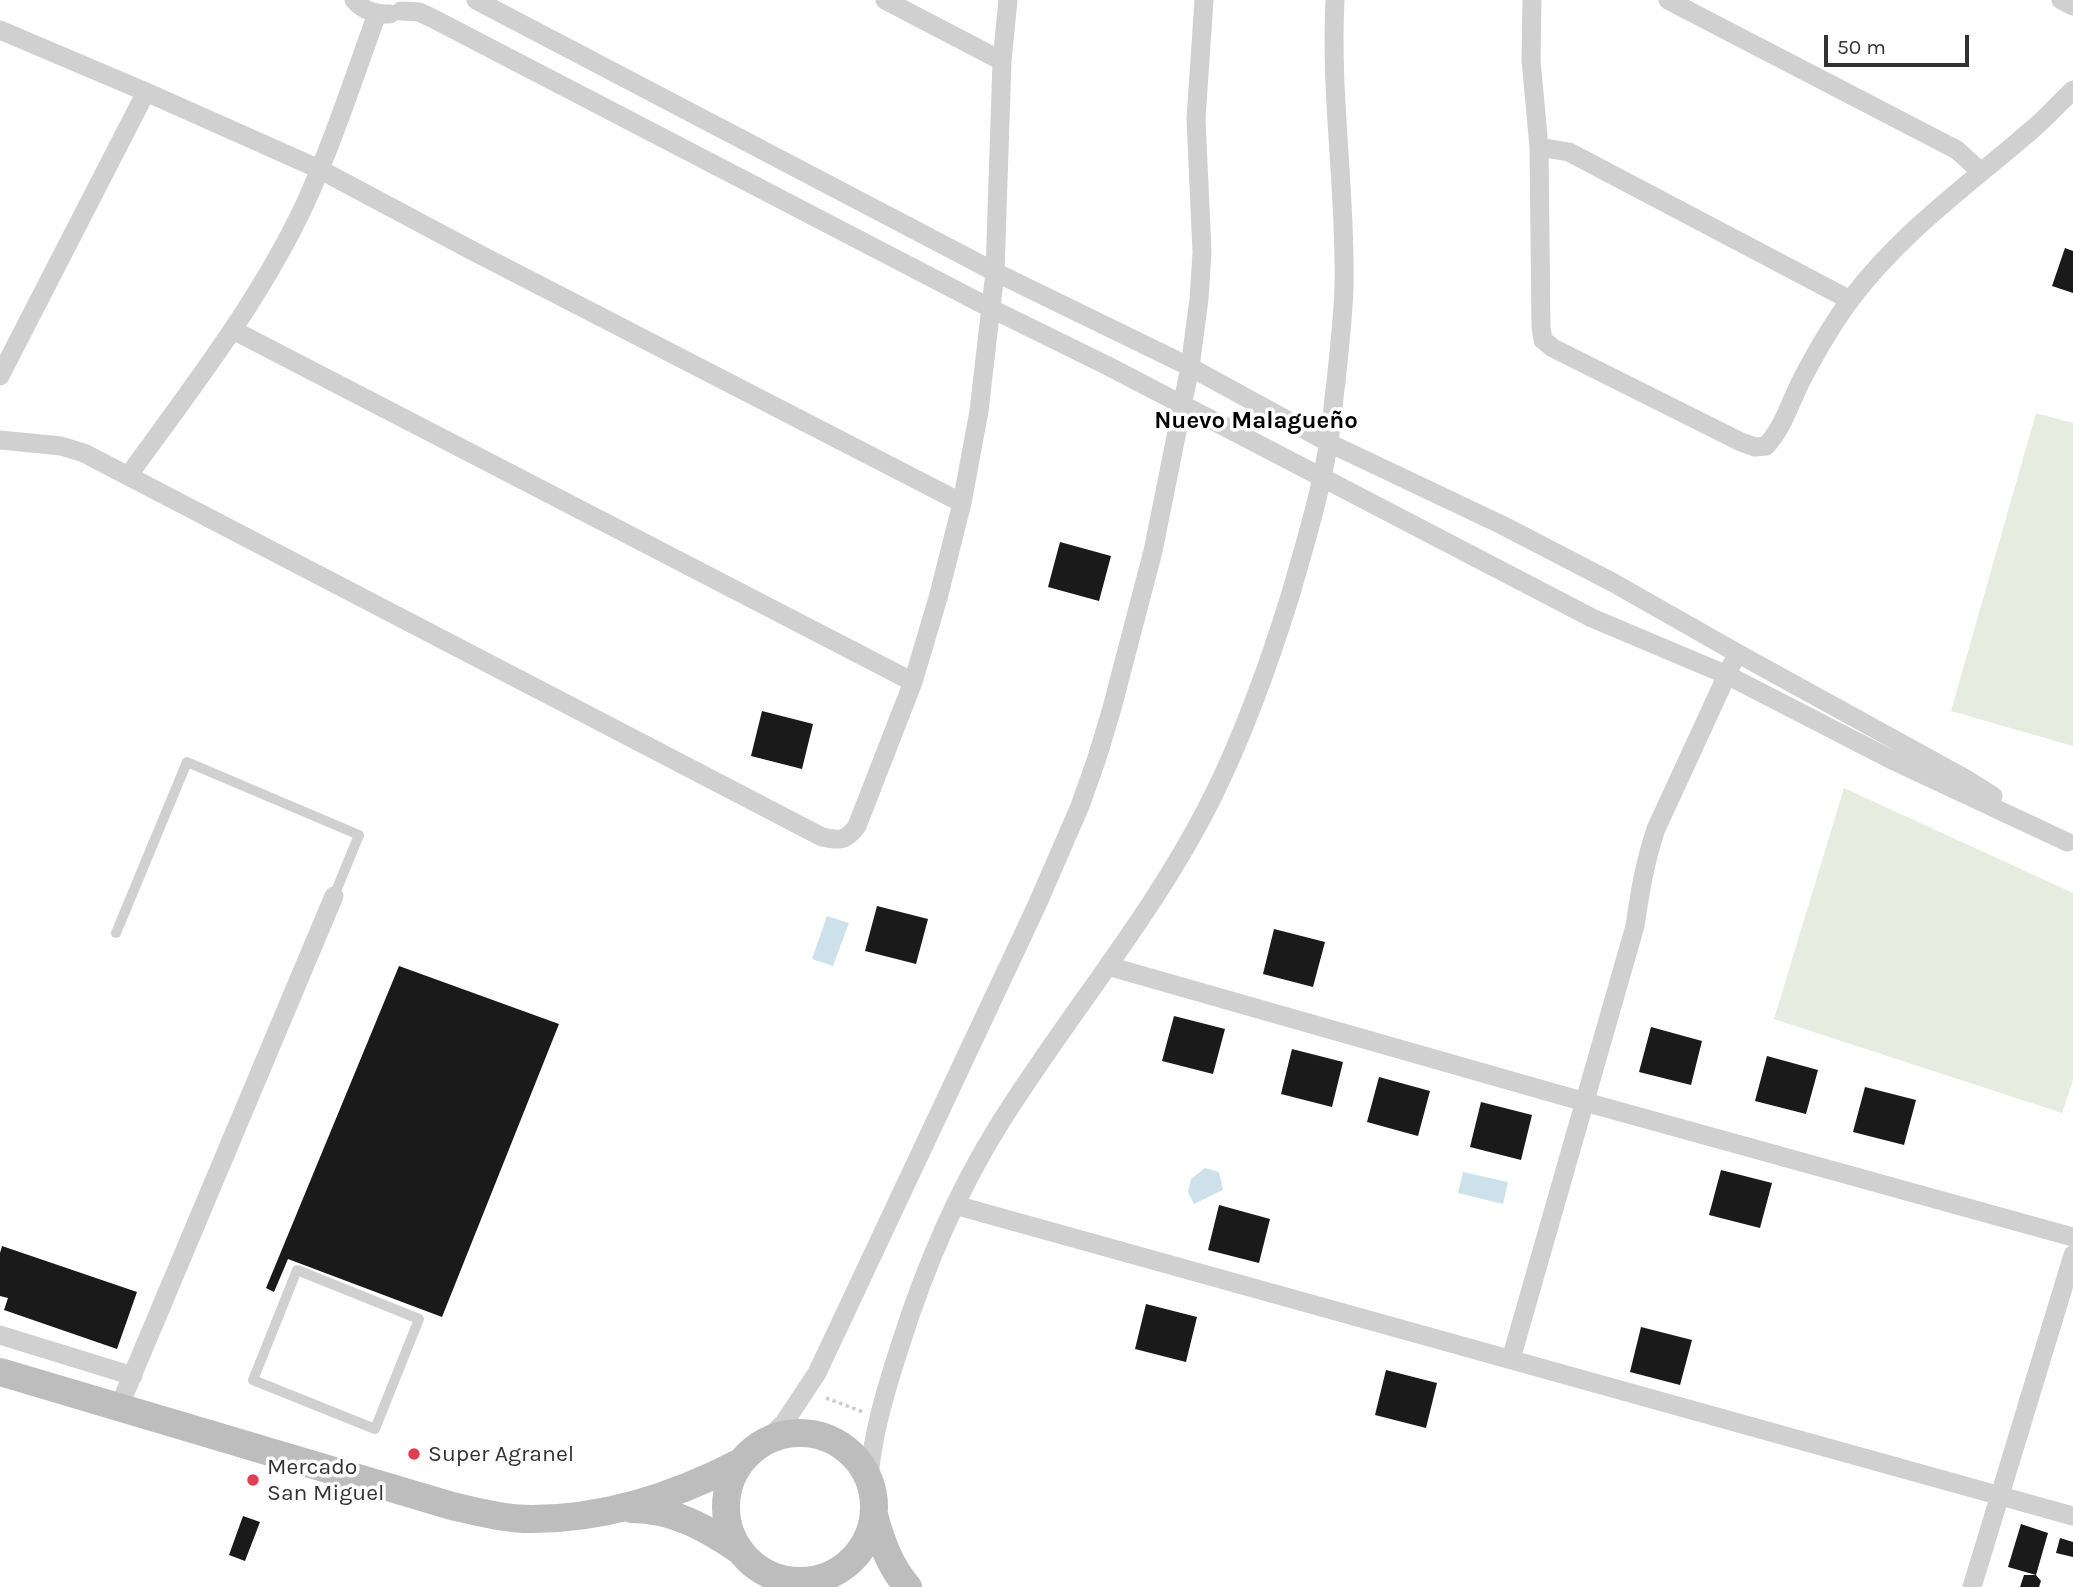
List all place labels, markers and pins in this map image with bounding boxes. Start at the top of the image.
place label: Super Agranel [428,1440,574,1468]
marker: Super Agranel [406,1446,422,1462]
place label: Mercado San Miguel [267,1453,384,1507]
marker: Mercado San Miguel [245,1472,261,1488]

